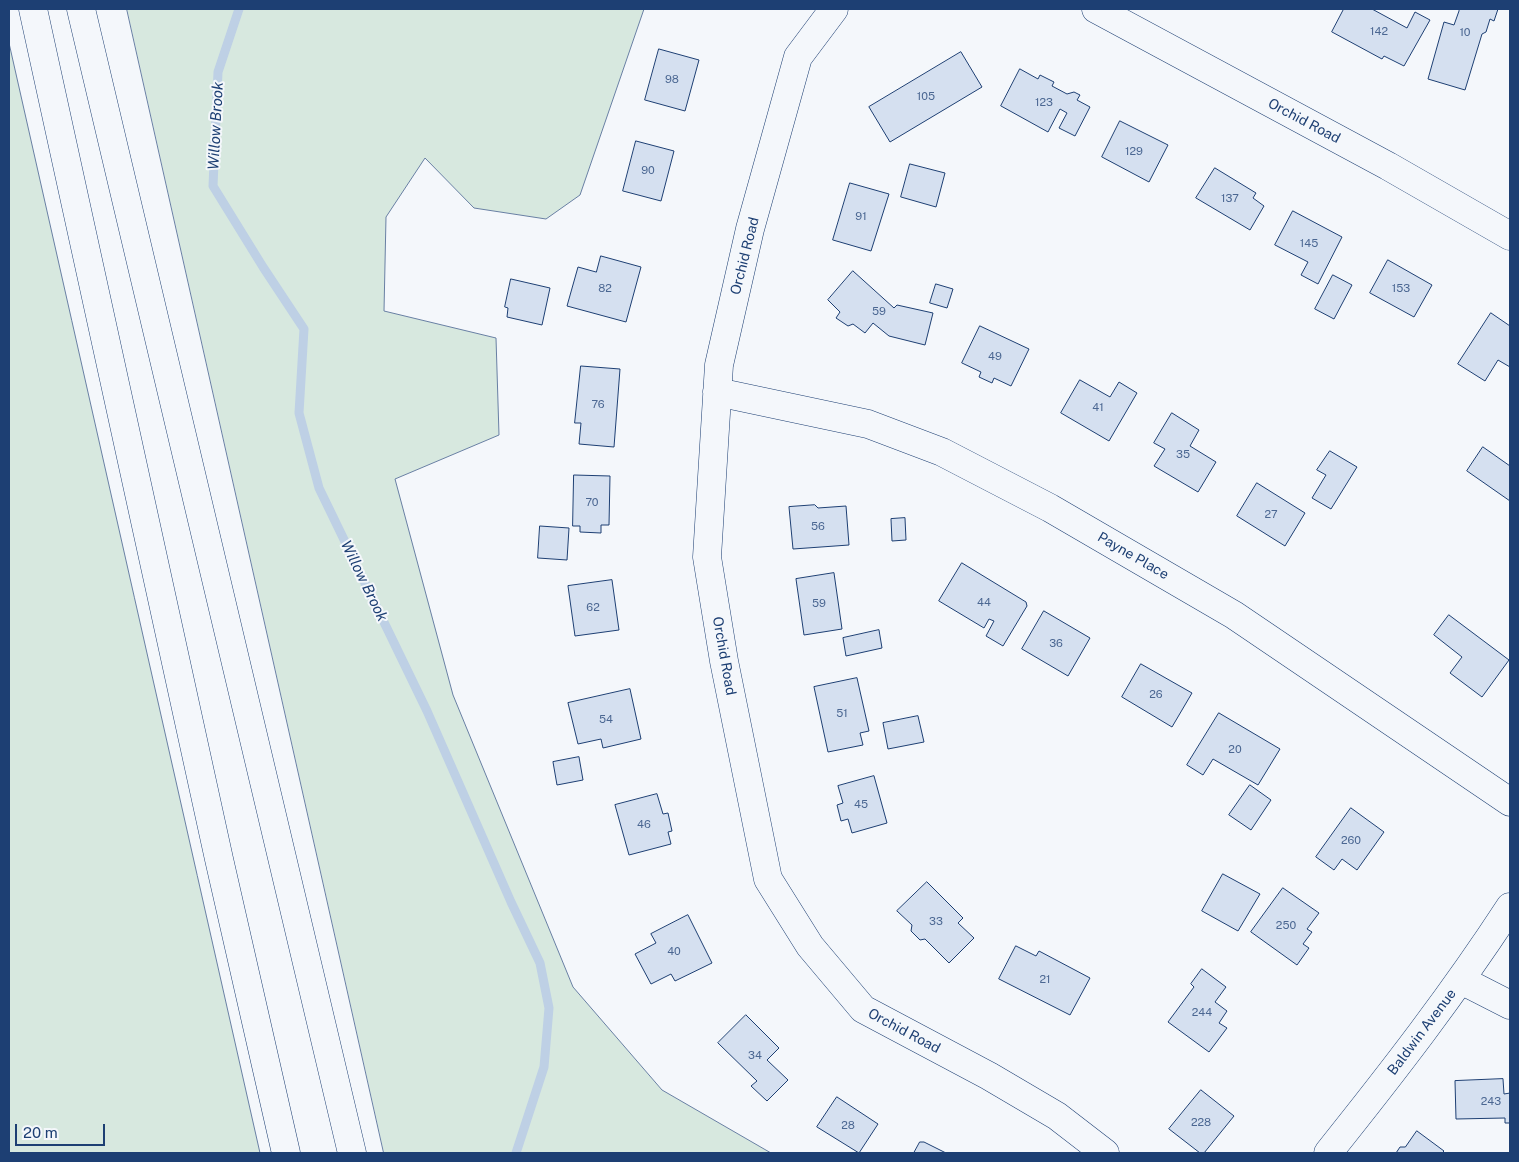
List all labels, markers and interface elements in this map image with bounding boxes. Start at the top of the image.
house number: 142 [1370,25,1388,39]
house number: 10 [1459,26,1471,40]
house number: 98 [665,73,679,87]
water label: Willow Brook [205,82,227,170]
house number: 105 [917,90,935,104]
street label: Orchid Road [1265,95,1343,147]
house number: 123 [1035,96,1053,110]
house number: 129 [1125,145,1143,159]
house number: 90 [641,164,655,178]
house number: 137 [1221,192,1239,206]
house number: 91 [855,210,867,224]
street label: Orchid Road [727,215,763,297]
house number: 145 [1300,237,1318,251]
house number: 82 [598,282,612,296]
house number: 153 [1392,282,1410,296]
house number: 59 [872,305,886,319]
house number: 49 [988,350,1002,364]
house number: 76 [591,398,605,412]
house number: 41 [1092,401,1104,415]
house number: 35 [1176,448,1190,462]
house number: 70 [585,496,599,510]
house number: 27 [1264,508,1278,522]
house number: 56 [811,520,825,534]
street label: Payne Place [1094,529,1172,583]
water label: Willow Brook [337,537,391,625]
house number: 44 [977,596,991,610]
house number: 59 [812,597,826,611]
house number: 62 [586,601,600,615]
street label: Orchid Road [709,615,739,697]
house number: 36 [1049,637,1063,651]
house number: 26 [1149,688,1163,702]
house number: 51 [836,707,848,721]
house number: 54 [599,713,613,727]
house number: 20 [1228,743,1242,757]
house number: 45 [854,798,868,812]
house number: 46 [637,818,651,832]
house number: 260 [1341,834,1361,848]
house number: 33 [929,915,943,929]
house number: 250 [1276,919,1296,933]
house number: 40 [667,945,681,959]
house number: 21 [1039,973,1051,987]
street label: Baldwin Avenue [1384,986,1460,1078]
street label: Orchid Road [865,1005,943,1057]
house number: 244 [1192,1006,1212,1020]
house number: 34 [748,1049,762,1063]
house number: 243 [1481,1095,1501,1109]
scale bar [18,1114,108,1146]
house number: 228 [1191,1116,1211,1130]
house number: 28 [841,1119,855,1133]
text: 20 m [23,1124,58,1141]

